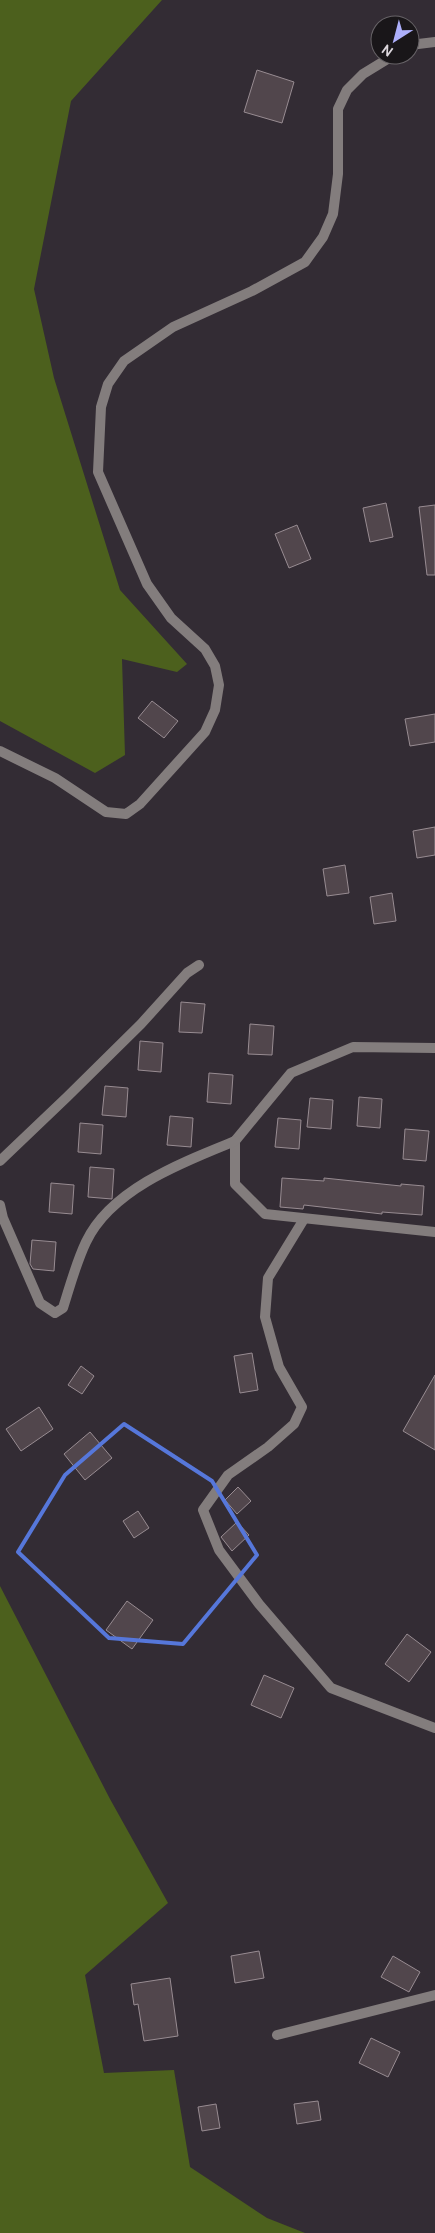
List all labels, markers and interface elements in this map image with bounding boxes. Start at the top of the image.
north arrow [370,15,420,65]
text: N [378,40,397,61]

